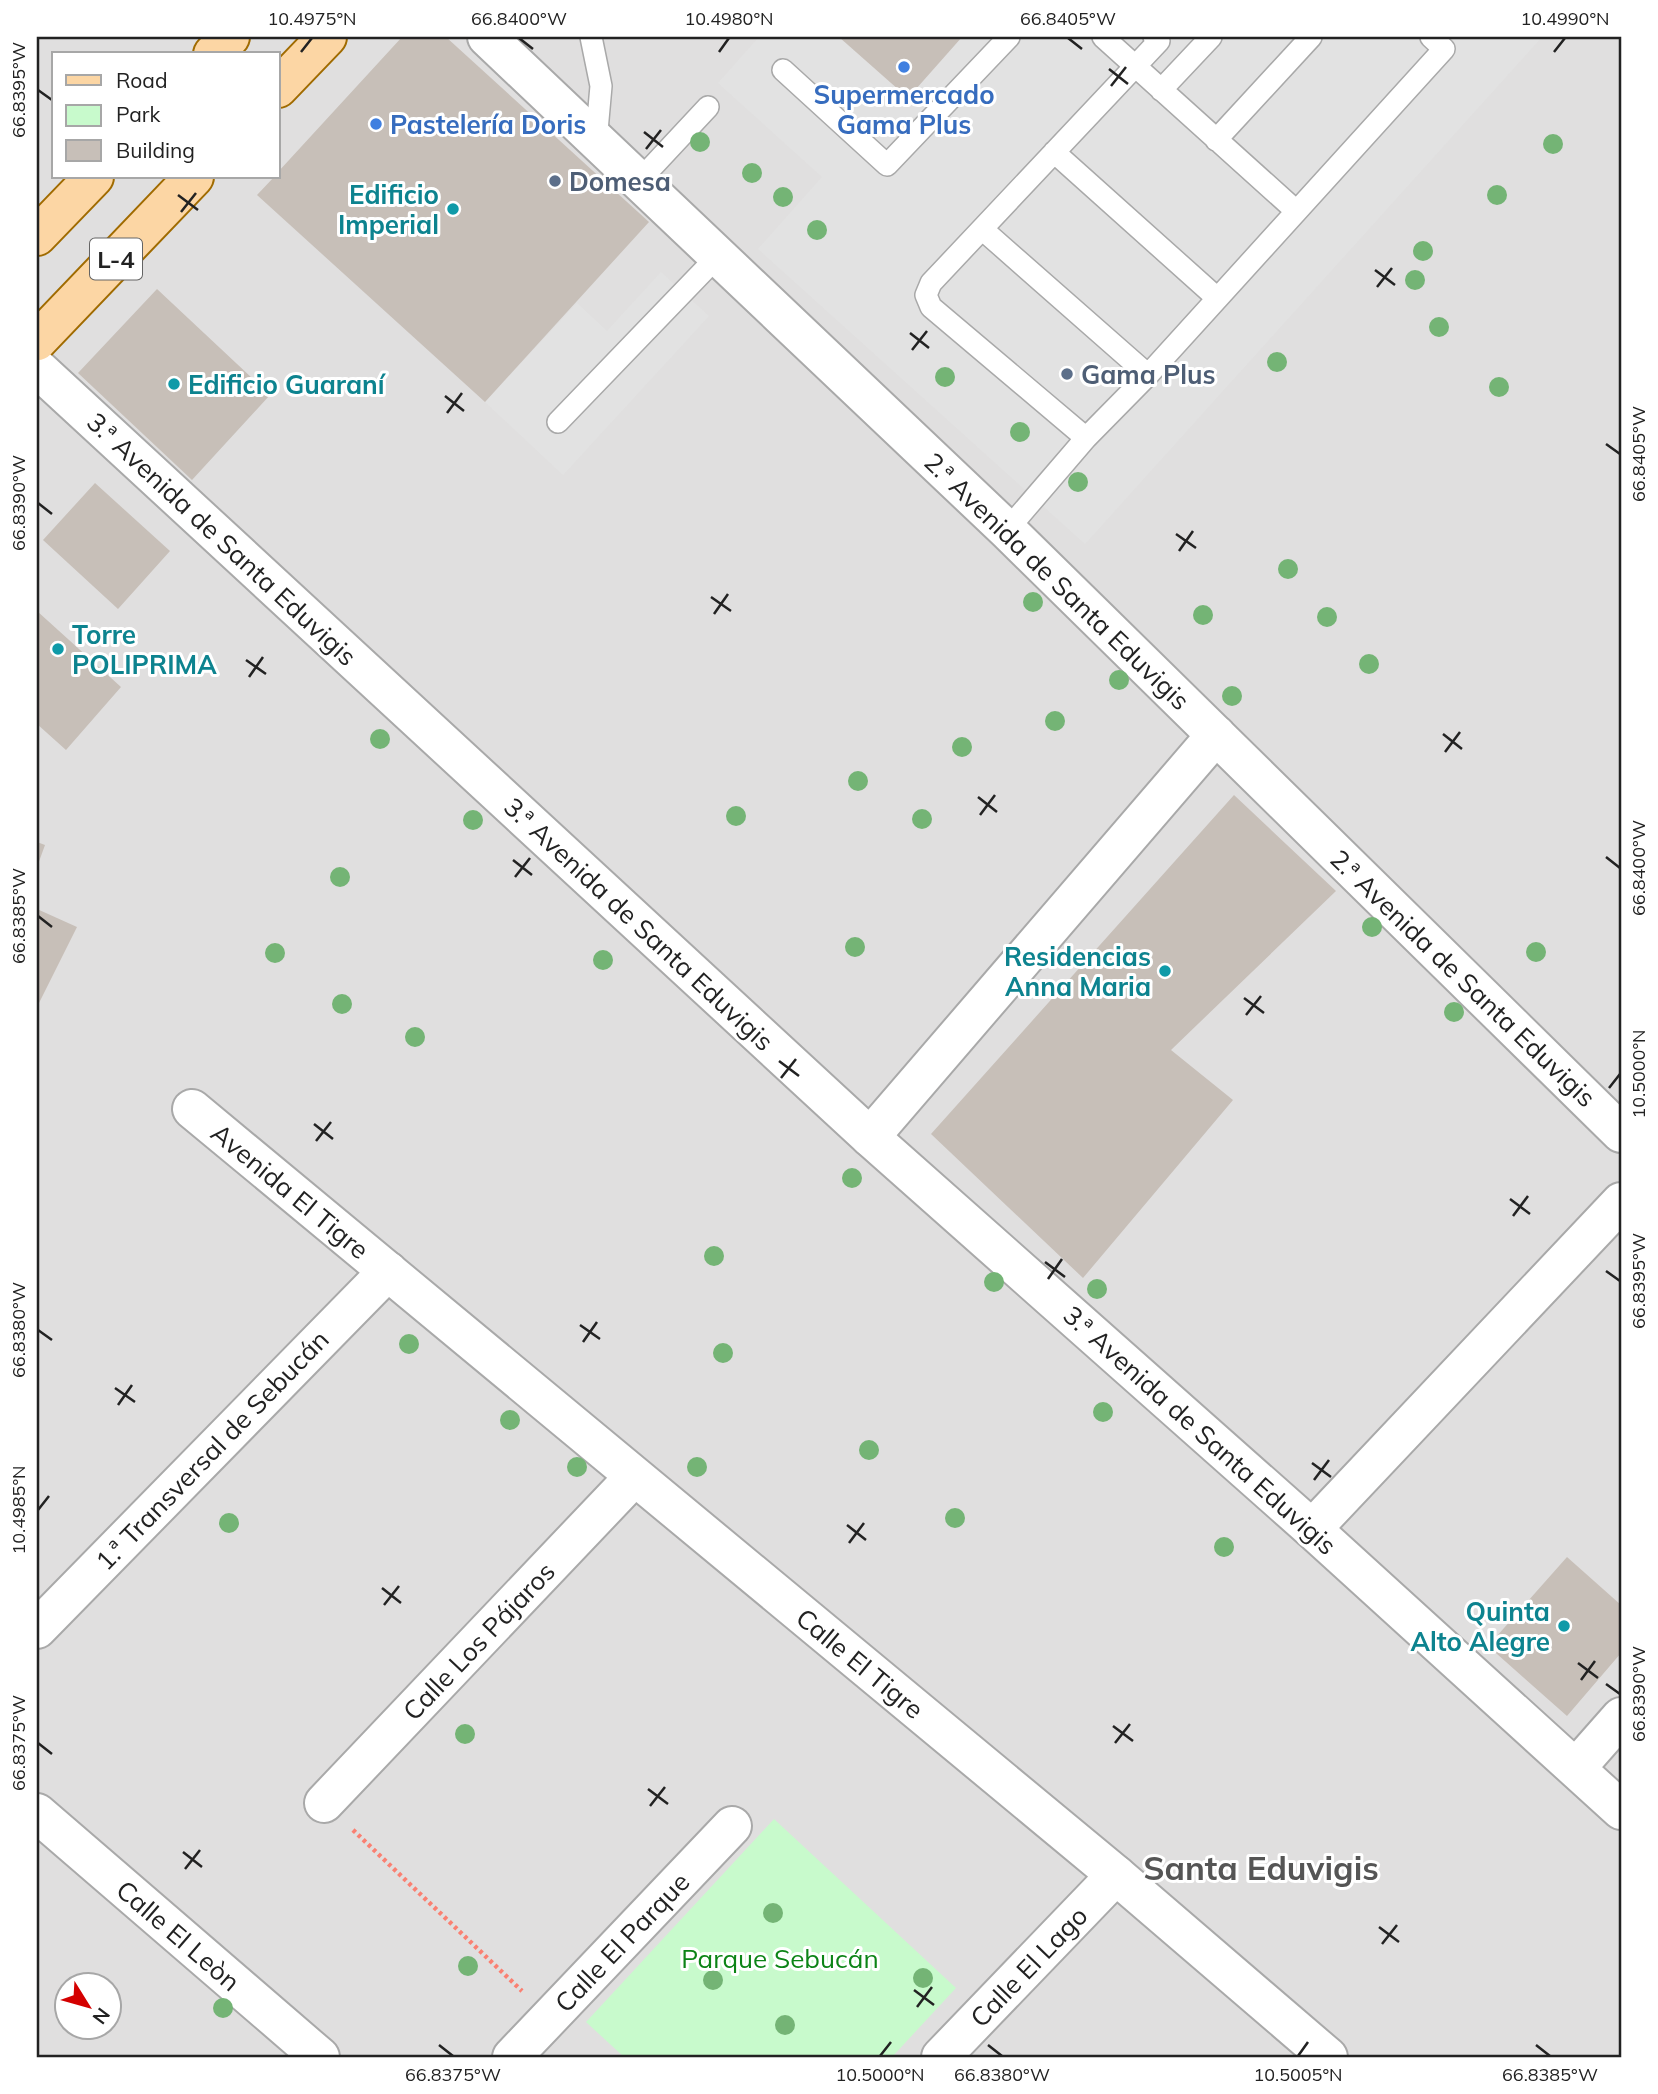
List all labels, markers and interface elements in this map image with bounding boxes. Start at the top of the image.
text: 10.4975°N [267,7,357,30]
text: 66.8400°W [471,7,567,30]
text: 10.4980°N [684,7,774,30]
text: 66.8405°W [1020,7,1116,30]
text: 10.4990°N [1520,7,1610,30]
text: 66.8395°W [7,42,30,138]
legend [52,52,280,178]
marker: Supermercado Gama Plus [896,59,912,75]
text: Road [116,67,167,93]
place label: Supermercado Gama Plus [813,78,995,141]
text: Park [116,101,160,127]
place label: Pastelería Doris [390,108,586,141]
marker: Pastelería Doris [368,116,384,132]
text: Building [116,137,195,163]
place label: Domesa [569,165,671,198]
marker: Domesa [547,173,563,189]
place label: Edificio Imperial [338,178,439,241]
marker: Edificio Imperial [445,201,461,217]
road number: L-4 [90,238,142,280]
place label: Gama Plus [1081,358,1216,391]
marker: Gama Plus [1059,366,1075,382]
place label: Edificio Guaraní [188,368,387,401]
marker: Edificio Guaraní [166,376,182,392]
street label: 3.ª Avenida de Santa Eduvigis [80,405,364,673]
text: 66.8405°W [1627,406,1650,502]
street label: 2.ª Avenida de Santa Eduvigis [917,445,1197,717]
text: 66.8390°W [7,455,30,551]
place label: Torre POLIPRIMA [72,618,217,681]
marker: Torre POLIPRIMA [50,641,66,657]
street label: 3.ª Avenida de Santa Eduvigis [497,790,781,1058]
text: 66.8400°W [1627,820,1650,916]
street label: 2.ª Avenida de Santa Eduvigis [1323,842,1603,1114]
text: 66.8385°W [7,868,30,964]
place label: Residencias Anna Maria [1004,940,1151,1003]
marker: Residencias Anna Maria [1157,963,1173,979]
text: 10.5000°N [1627,1029,1650,1119]
street label: Avenida El Tigre [205,1116,376,1266]
text: 66.8395°W [1627,1233,1650,1329]
text: 66.8380°W [7,1282,30,1378]
street label: 3.ª Avenida de Santa Eduvigis [1056,1298,1344,1562]
street label: 1.ª Transversal de Sebucán [88,1323,336,1577]
text: 10.4985°N [7,1465,30,1555]
street label: Calle Los Pájaros [395,1555,561,1727]
place label: Quinta Alto Alegre [1411,1595,1550,1658]
street label: Calle El Tigre [790,1601,931,1725]
marker: Quinta Alto Alegre [1556,1618,1572,1634]
text: 66.8390°W [1627,1646,1650,1742]
text: 66.8375°W [7,1695,30,1791]
district label: Santa Eduvigis [1143,1847,1379,1888]
street label: Calle El Parque [547,1865,696,2019]
street label: Calle El Leòn [110,1873,247,1998]
street label: Calle El Lago [963,1899,1094,2033]
park label: Parque Sebucán [681,1942,879,1975]
north arrow [52,1972,122,2042]
text: N [88,2003,115,2029]
text: 66.8375°W [405,2063,501,2086]
text: 10.5000°N [835,2063,925,2086]
text: 66.8380°W [954,2063,1050,2086]
text: 10.5005°N [1253,2063,1343,2086]
text: 66.8385°W [1502,2063,1598,2086]

